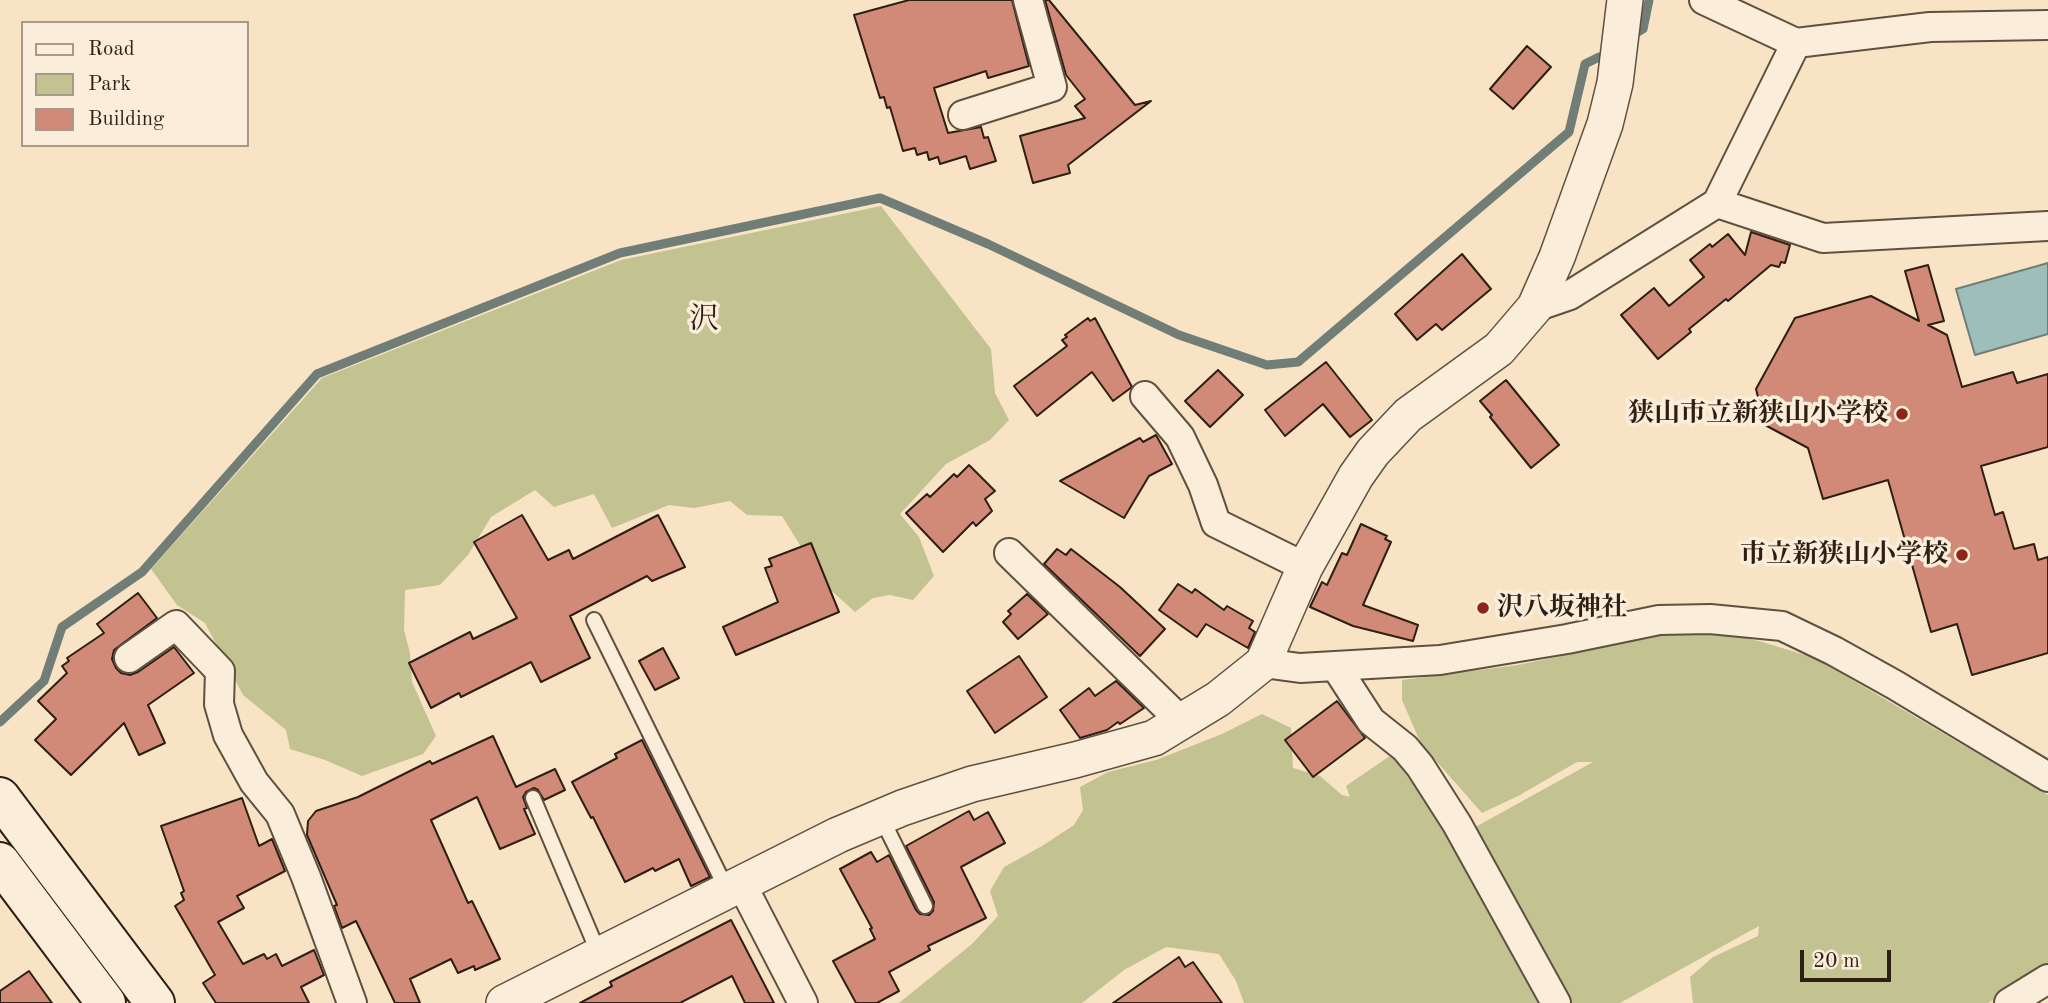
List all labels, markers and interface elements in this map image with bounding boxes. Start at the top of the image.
legend [21,21,248,147]
text: Road [88,39,135,60]
text: Park [88,74,131,95]
text: Building [88,109,164,130]
district label: 沢 [689,302,719,338]
place label: 狭山市立新狭山小学校 [1628,398,1888,430]
marker: 狭山市立新狭山小学校 [1894,406,1910,422]
place label: 市立新狭山小学校 [1740,539,1948,571]
marker: 市立新狭山小学校 [1954,547,1970,563]
place label: 沢八坂神社 [1497,592,1627,624]
marker: 沢八坂神社 [1475,600,1491,616]
scale bar [1803,936,1894,980]
text: 20 m [1813,951,1860,972]

